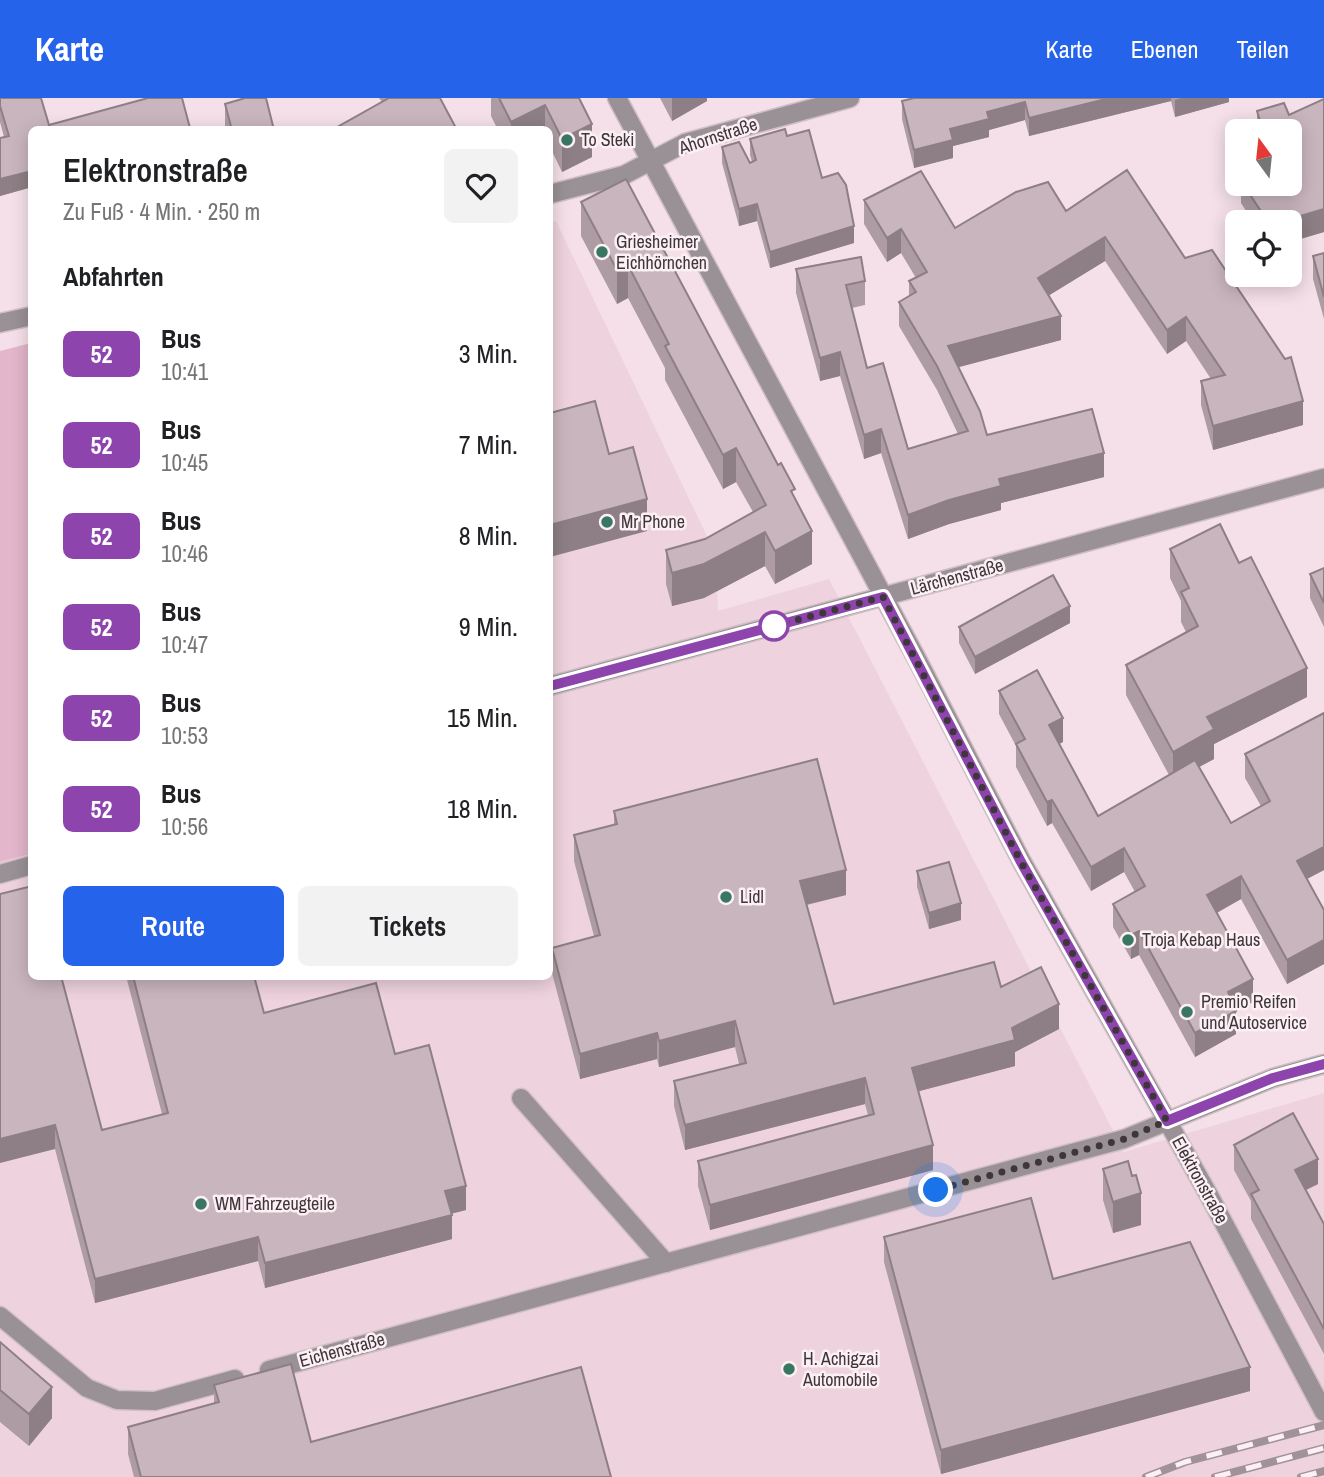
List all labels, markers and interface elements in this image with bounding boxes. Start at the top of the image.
text: Karte [35,27,104,71]
text: Karte [1046,33,1093,65]
text: Ebenen [1131,33,1198,65]
text: Teilen [1236,33,1289,65]
street label: Ahornstraße [674,111,760,160]
north arrow [1225,119,1302,196]
map controls [1225,119,1302,287]
place label: To Steki [581,127,634,152]
marker: To Steki [559,132,575,148]
text: Elektronstraße [63,148,248,192]
button: heart [444,149,518,223]
text: Zu Fuß · 4 Min. · 250 m [63,196,260,227]
button: locate [1225,210,1302,287]
place label: Griesheimer Eichhörnchen [616,229,707,275]
marker: Griesheimer Eichhörnchen [594,244,610,260]
text: Abfahrten [63,259,164,294]
text: Bus [161,321,201,356]
text: 3 Min. [459,336,518,371]
text: 52 [91,338,112,370]
text: 10:41 [161,356,208,387]
text: Bus [161,412,201,447]
text: 7 Min. [459,427,518,462]
text: 52 [91,429,112,461]
text: 10:45 [161,447,208,478]
text: Bus [161,503,201,538]
place label: Mr Phone [621,509,685,534]
marker: Mr Phone [599,514,615,530]
text: 8 Min. [459,518,518,553]
text: 52 [91,520,112,552]
text: 10:46 [161,538,208,569]
street label: Lärchenstraße [908,552,1006,601]
text: Bus [161,594,201,629]
text: 9 Min. [459,609,518,644]
text: 52 [91,611,112,643]
unlabelled marker [759,611,789,641]
text: 10:47 [161,629,208,660]
text: Bus [161,685,201,720]
text: 15 Min. [447,700,518,735]
text: 52 [91,702,112,734]
text: 10:53 [161,720,208,751]
text: Bus [161,776,201,811]
text: 18 Min. [447,791,518,826]
text: 52 [91,793,112,825]
text: 10:56 [161,811,208,842]
place label: Lidl [740,884,764,909]
button: Route [63,886,284,966]
button: Tickets [298,886,518,966]
marker: Lidl [718,889,734,905]
place label: Troja Kebap Haus [1142,927,1260,952]
marker: Troja Kebap Haus [1120,932,1136,948]
place label: Premio Reifen und Autoservice [1201,989,1307,1035]
marker: Premio Reifen und Autoservice [1179,1004,1195,1020]
street label: Elektronstraße [1166,1132,1235,1228]
your location [918,1172,953,1207]
place label: WM Fahrzeugteile [215,1191,335,1216]
marker: WM Fahrzeugteile [193,1196,209,1212]
street label: Eichenstraße [296,1326,388,1373]
place label: H. Achigzai Automobile [802,1346,879,1392]
marker: H. Achigzai Automobile [781,1361,797,1377]

